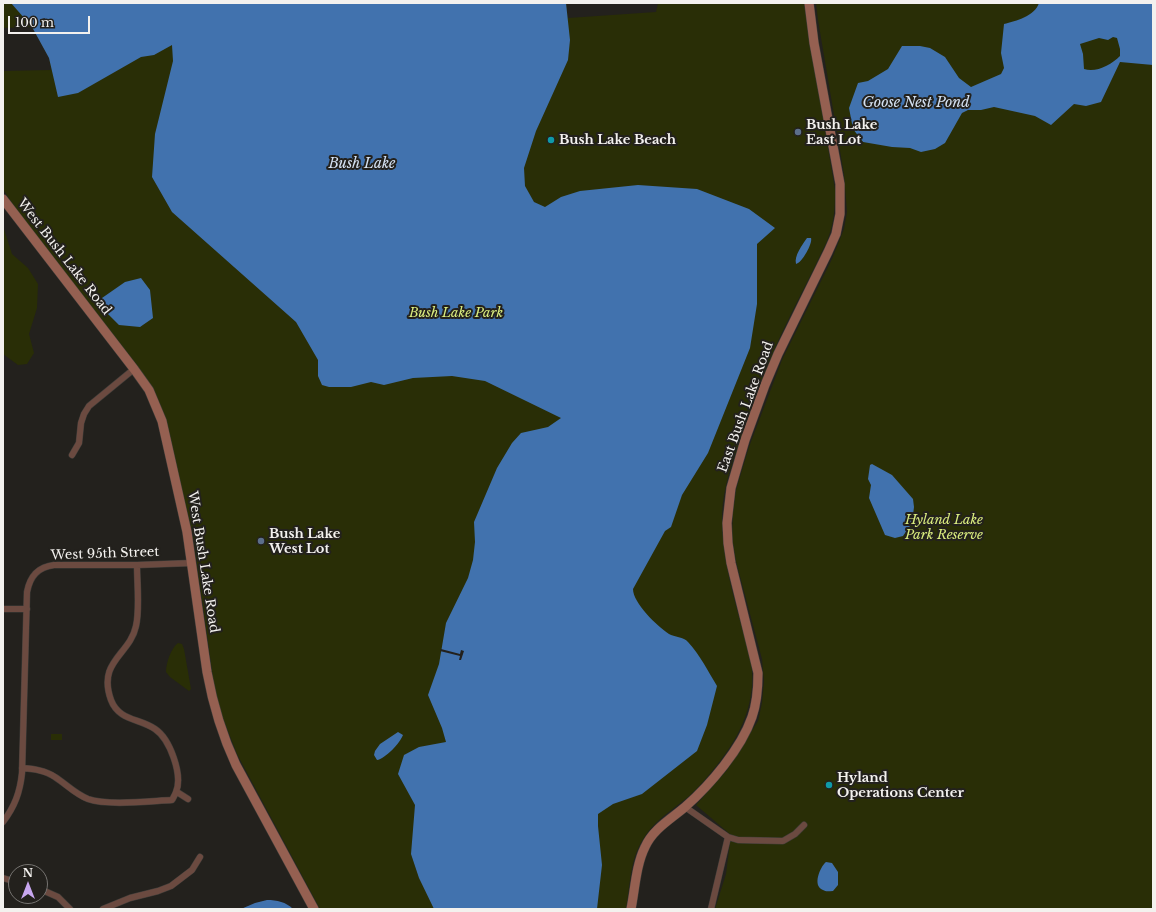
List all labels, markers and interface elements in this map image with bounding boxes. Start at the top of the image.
scale bar [10,8,92,34]
text: 100 m [15,15,54,30]
water label: Goose Nest Pond [862,95,970,111]
place label: Bush Lake East Lot [806,117,877,148]
marker: Bush Lake East Lot [793,127,803,137]
place label: Bush Lake Beach [559,132,676,148]
marker: Bush Lake Beach [546,135,556,145]
water label: Bush Lake [329,156,395,172]
street label: West Bush Lake Road [14,196,114,318]
park label: Bush Lake Park [409,305,503,321]
street label: East Bush Lake Road [715,339,777,475]
street label: West Bush Lake Road [184,490,222,634]
park label: Hyland Lake Park Reserve [905,512,983,543]
place label: Bush Lake West Lot [269,526,340,557]
marker: Bush Lake West Lot [256,536,266,546]
street label: West 95th Street [50,544,160,564]
place label: Hyland Operations Center [837,770,964,801]
marker: Hyland Operations Center [824,780,834,790]
north arrow [8,864,48,904]
text: N [23,866,33,880]

